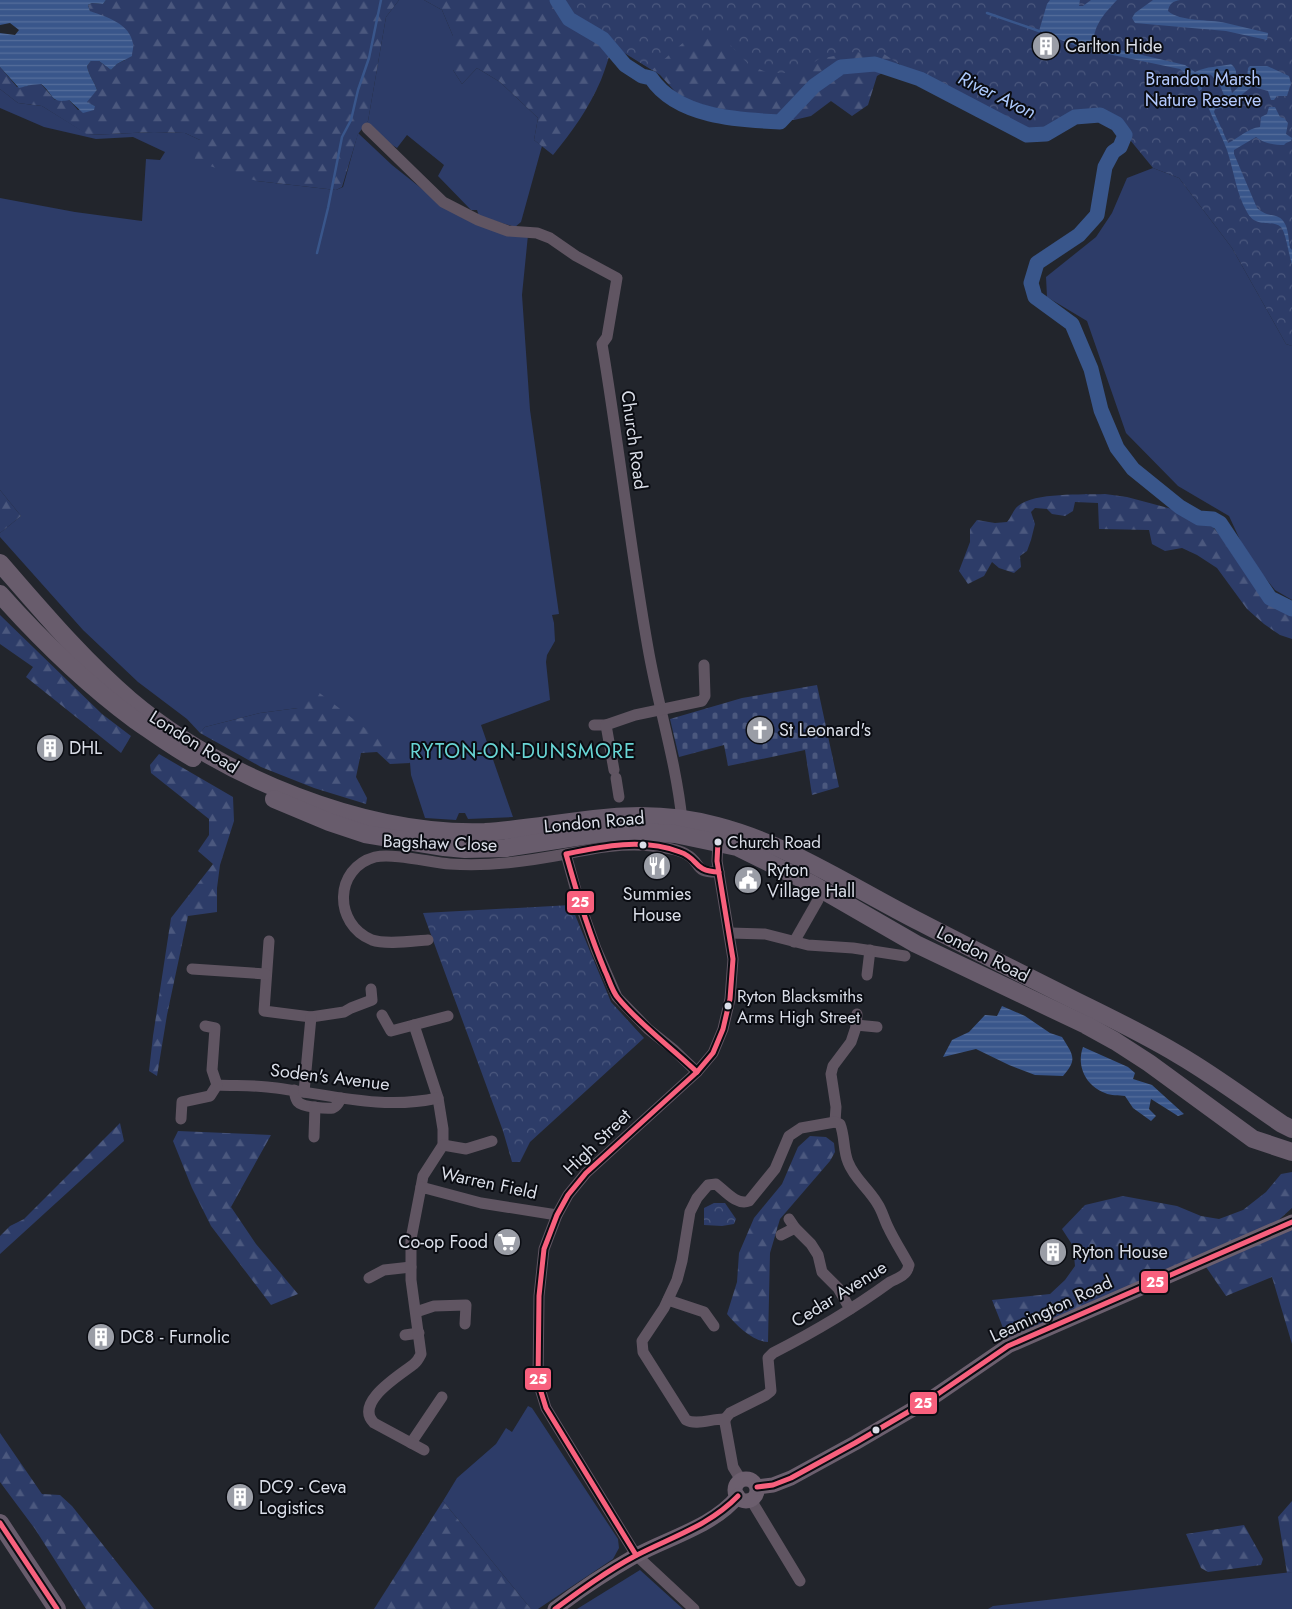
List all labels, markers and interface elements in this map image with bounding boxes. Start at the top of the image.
building icon: Carlton Hide [1031,31,1061,61]
place label: Carlton Hide [1065,33,1162,59]
water label: River Avon [954,65,1040,125]
park label: Brandon Marsh Nature Reserve [1145,66,1261,113]
street label: Church Road [614,389,654,491]
street label: London Road [144,704,244,780]
church icon: St Leonard's [745,715,775,745]
place label: St Leonard's [779,717,871,743]
building icon: DHL [35,733,65,763]
place label: DHL [69,735,102,761]
district label: RYTON-ON-DUNSMORE [410,737,636,766]
street label: London Road [542,805,646,839]
street label: Bagshaw Close [382,828,498,858]
place label: Church Road [727,830,821,854]
marker: Church Road [713,837,723,847]
unlabelled marker [638,840,648,850]
restaurant icon: Summies House [642,851,672,881]
place label: Ryton Village Hall [767,857,855,904]
public building icon: Ryton Village Hall [733,865,763,895]
place label: Summies House [623,881,691,928]
line badge: 25 [566,890,595,914]
text: 25 [571,892,589,912]
street label: London Road [932,919,1034,989]
place label: Ryton Blacksmiths Arms High Street [737,984,863,1029]
marker: Ryton Blacksmiths Arms High Street [723,1001,733,1011]
street label: Soden's Avenue [269,1057,391,1097]
street label: High Street [557,1102,637,1181]
street label: Warren Field [438,1160,540,1206]
supermarket icon: Co-op Food [492,1227,522,1257]
place label: Co-op Food [398,1229,488,1255]
building icon: Ryton House [1038,1237,1068,1267]
place label: Ryton House [1072,1239,1168,1265]
street label: Cedar Avenue [786,1254,892,1334]
street label: Leamington Road [986,1269,1116,1349]
line badge: 25 [1140,1270,1169,1294]
text: 25 [1146,1272,1164,1292]
building icon: DC8 - Furnolic [86,1322,116,1352]
place label: DC8 - Furnolic [120,1324,230,1350]
line badge: 25 [524,1367,552,1391]
text: 25 [529,1369,547,1389]
line badge: 25 [909,1391,938,1415]
text: 25 [914,1393,932,1413]
unlabelled marker [871,1425,881,1435]
place label: DC9 - Ceva Logistics [259,1474,346,1521]
building icon: DC9 - Ceva Logistics [225,1482,255,1512]

